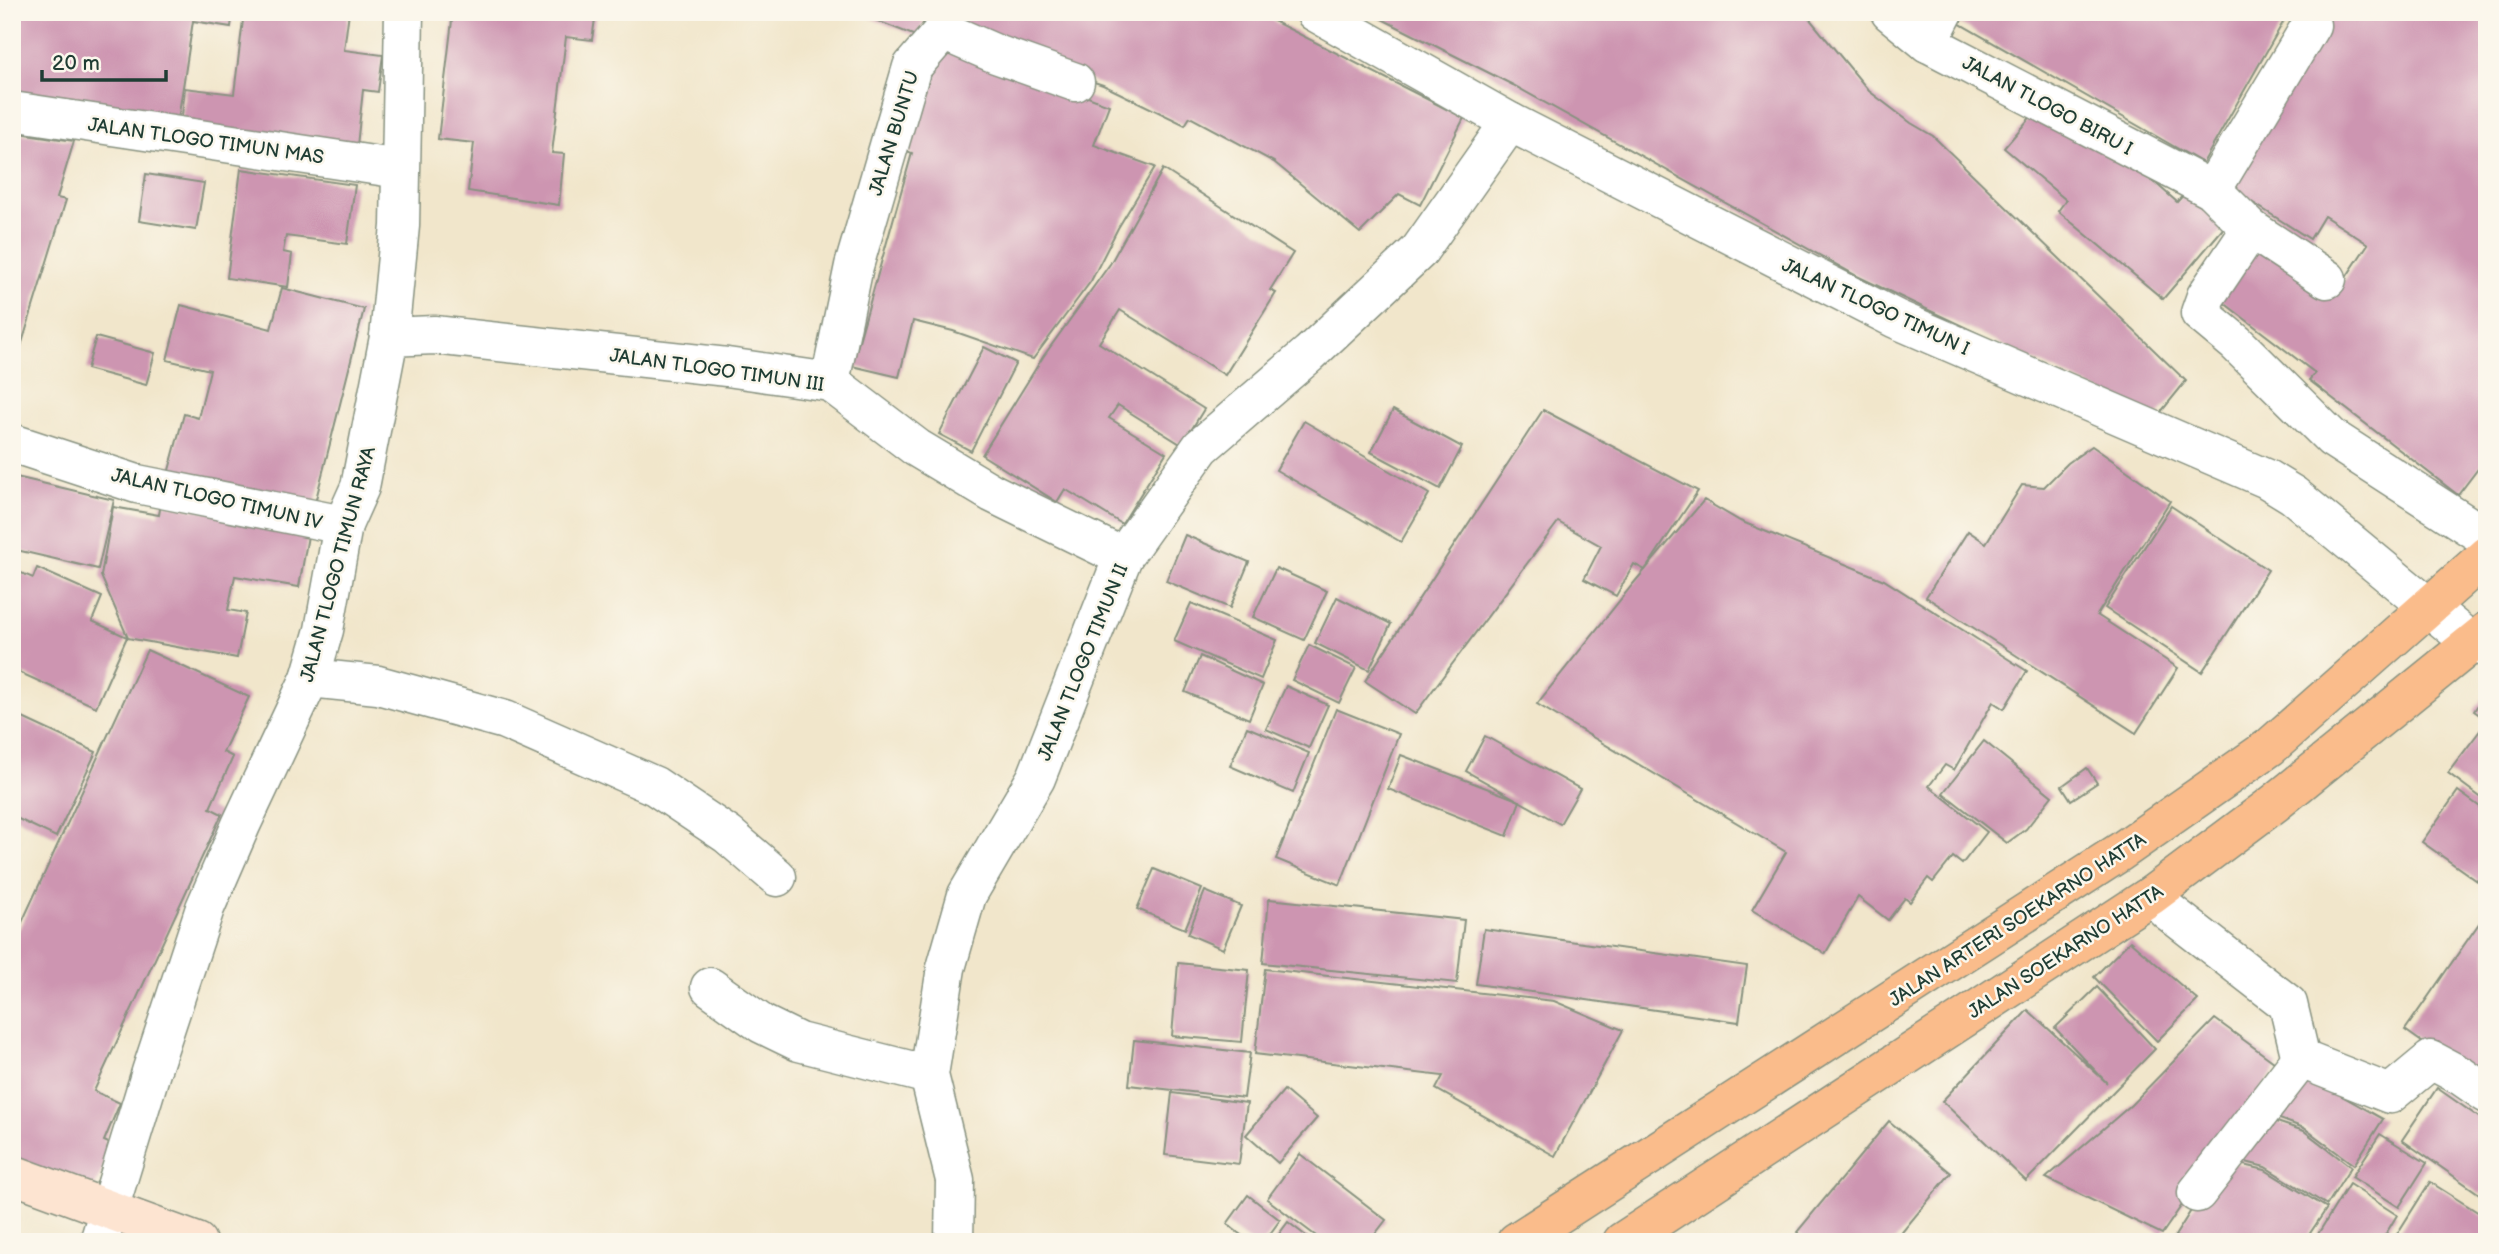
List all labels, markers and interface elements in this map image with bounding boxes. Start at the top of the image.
scale bar [42,38,166,82]
text: 20 m [52,51,100,76]
street label: JALAN TLOGO BIRU I [1958,52,2136,161]
street label: JALAN BUNTU [865,68,924,199]
street label: JALAN TLOGO TIMUN MAS [86,114,325,169]
street label: JALAN TLOGO TIMUN I [1778,254,1973,361]
street label: JALAN TLOGO TIMUN III [608,344,826,397]
street label: JALAN TLOGO TIMUN RAYA [296,444,381,685]
street label: JALAN TLOGO TIMUN IV [109,464,325,535]
street label: JALAN TLOGO TIMUN II [1033,561,1133,764]
street label: JALAN ARTERI SOEKARNO HATTA [1885,828,2151,1012]
street label: JALAN SOEKARNO HATTA [1964,880,2168,1024]

